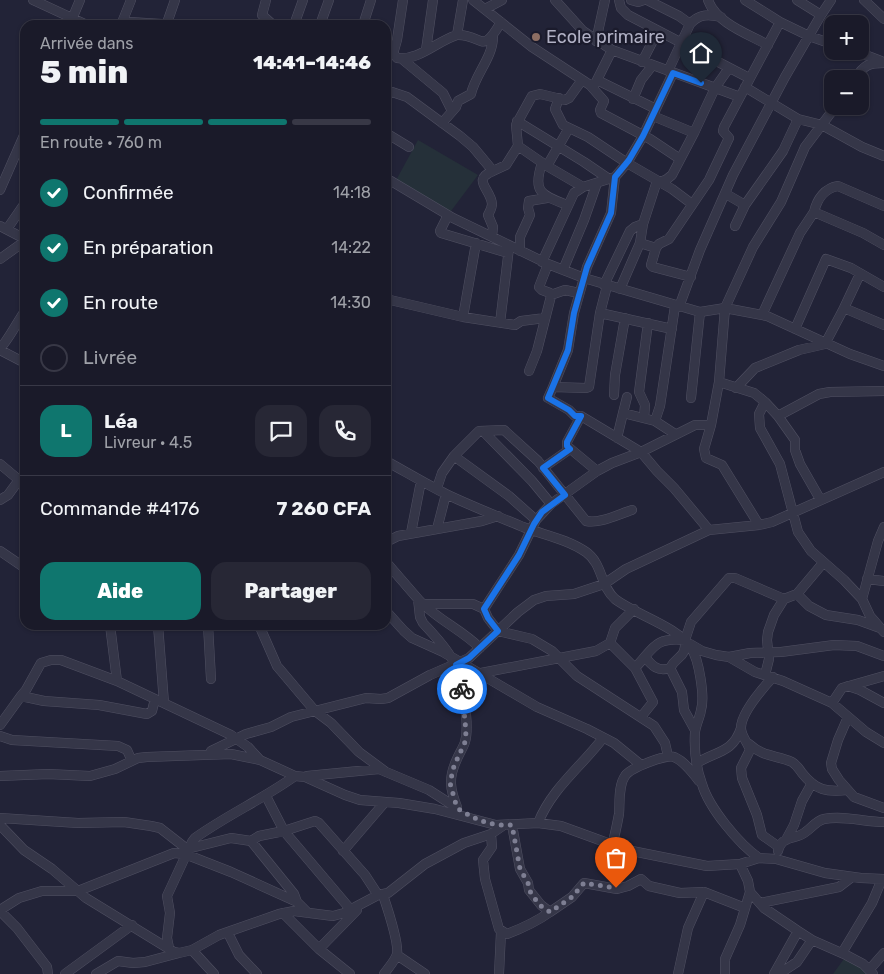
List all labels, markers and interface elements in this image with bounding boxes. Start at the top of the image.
map controls [824,15,869,115]
button: + [824,15,869,60]
place label: Ecole primaire [546,26,665,48]
marker: Ecole primaire [530,31,542,43]
pin [680,32,722,83]
text: Arrivée dans [40,34,133,53]
icon: home [687,39,715,67]
text: 14:41–14:46 [253,51,371,74]
text: 5 min [40,53,128,91]
button: − [824,70,869,115]
text: En route · 760 m [40,133,162,152]
icon: check [40,179,68,207]
text: Confirmée [83,181,174,204]
text: 14:18 [333,183,371,202]
icon: check [40,234,68,262]
text: En préparation [83,236,213,259]
text: 14:22 [331,238,371,257]
icon: check [40,289,68,317]
text: En route [83,291,158,314]
text: 14:30 [330,293,371,312]
text: Livrée [83,346,137,369]
button: chat [255,405,307,457]
button: phone [319,405,371,457]
text: Léa [104,410,138,433]
text: L [60,419,72,442]
text: Livreur · 4.5 [104,433,192,452]
text: Commande #4176 [40,497,199,520]
text: 7 260 CFA [276,497,371,520]
button: Aide [40,562,201,620]
button: Partager [211,562,371,620]
courier [437,664,487,714]
icon: bike [448,675,476,703]
pin [595,837,637,888]
icon: bag [602,844,630,872]

